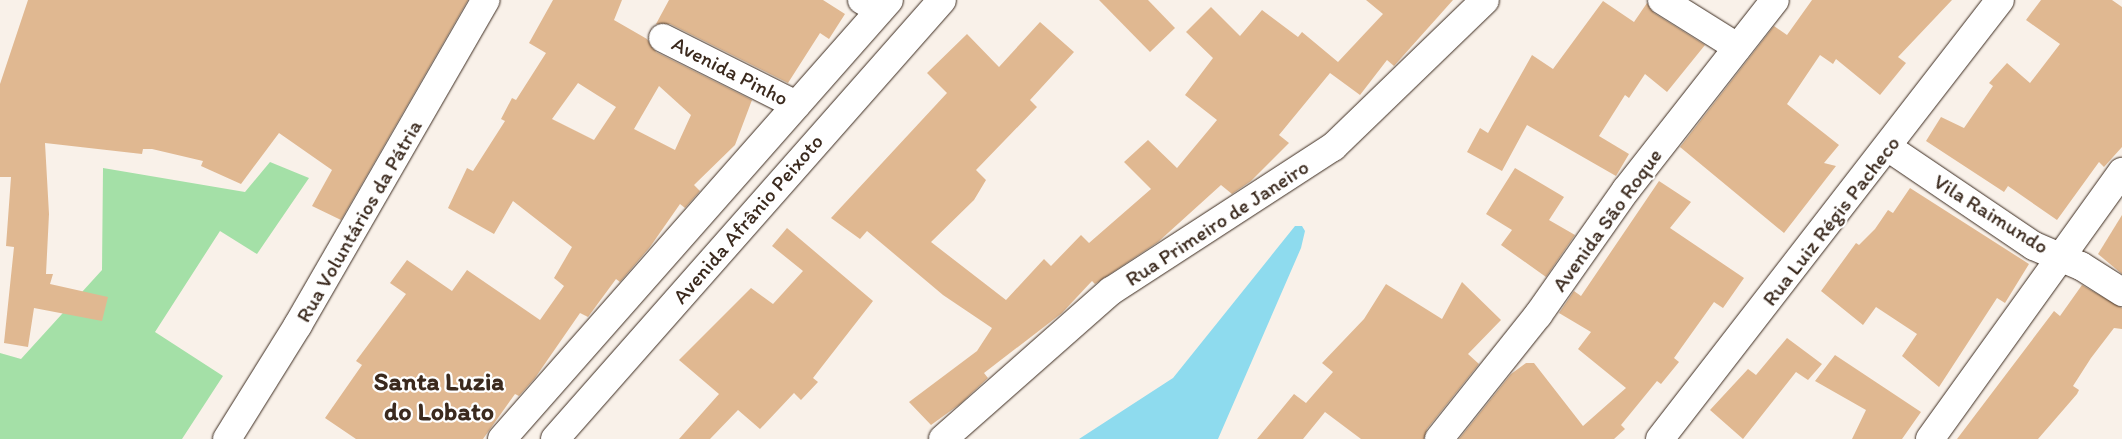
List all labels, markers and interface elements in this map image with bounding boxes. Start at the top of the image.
street label: Avenida Pinho [668,31,792,111]
street label: Rua Voluntários da Pátria [291,116,427,326]
street label: Avenida Afrânio Peixoto [668,129,828,309]
street label: Rua Luiz Régis Pacheco [1757,132,1905,310]
street label: Avenida São Roque [1547,144,1667,296]
street label: Rua Primeiro de Janeiro [1120,154,1314,292]
street label: Vila Raimundo [1929,169,2053,259]
district label: Santa Luzia do Lobato [374,366,504,428]

